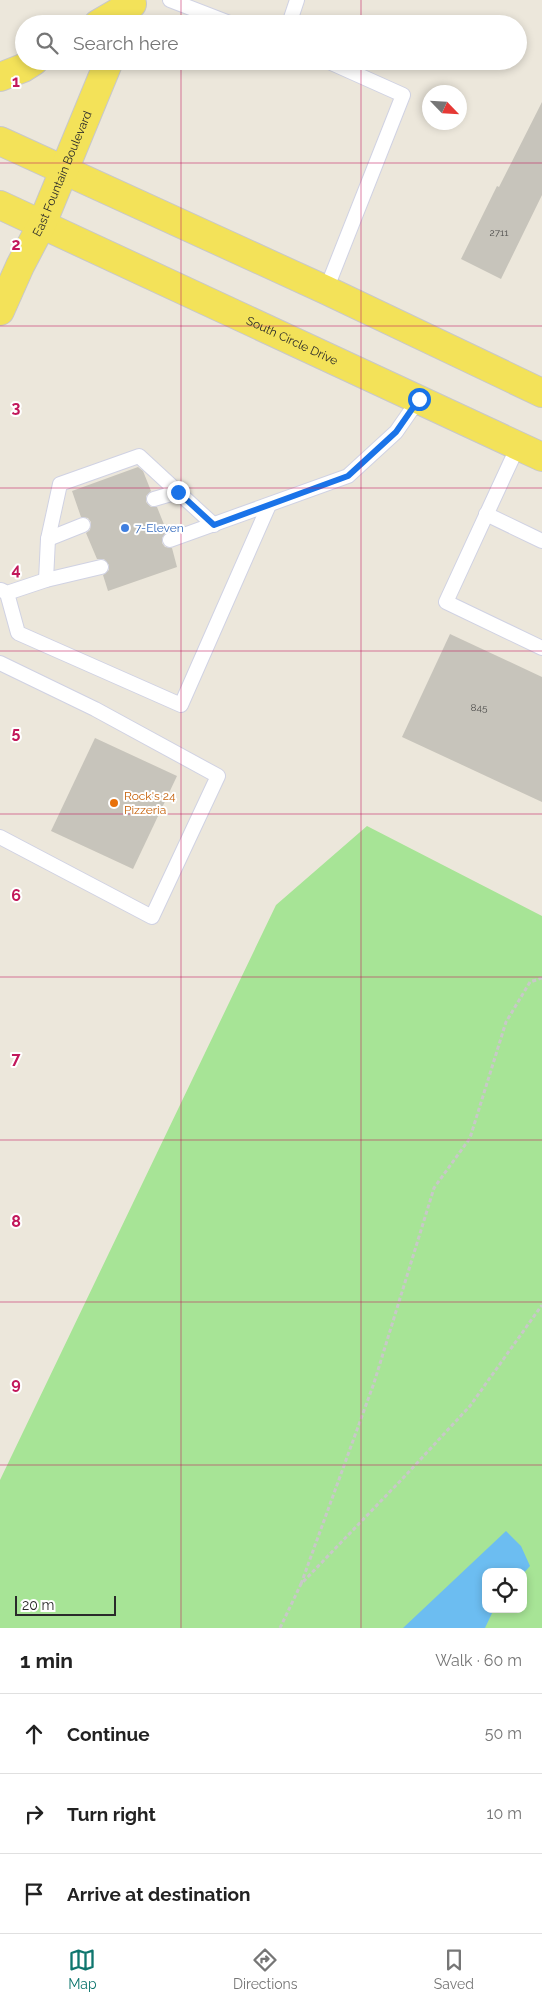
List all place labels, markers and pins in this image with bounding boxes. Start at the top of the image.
place label: 7-Eleven [135,521,184,535]
marker: 7-Eleven [119,522,131,534]
place label: Rock's 24 Pizzeria [124,789,176,817]
marker: Rock's 24 Pizzeria [108,797,120,809]

